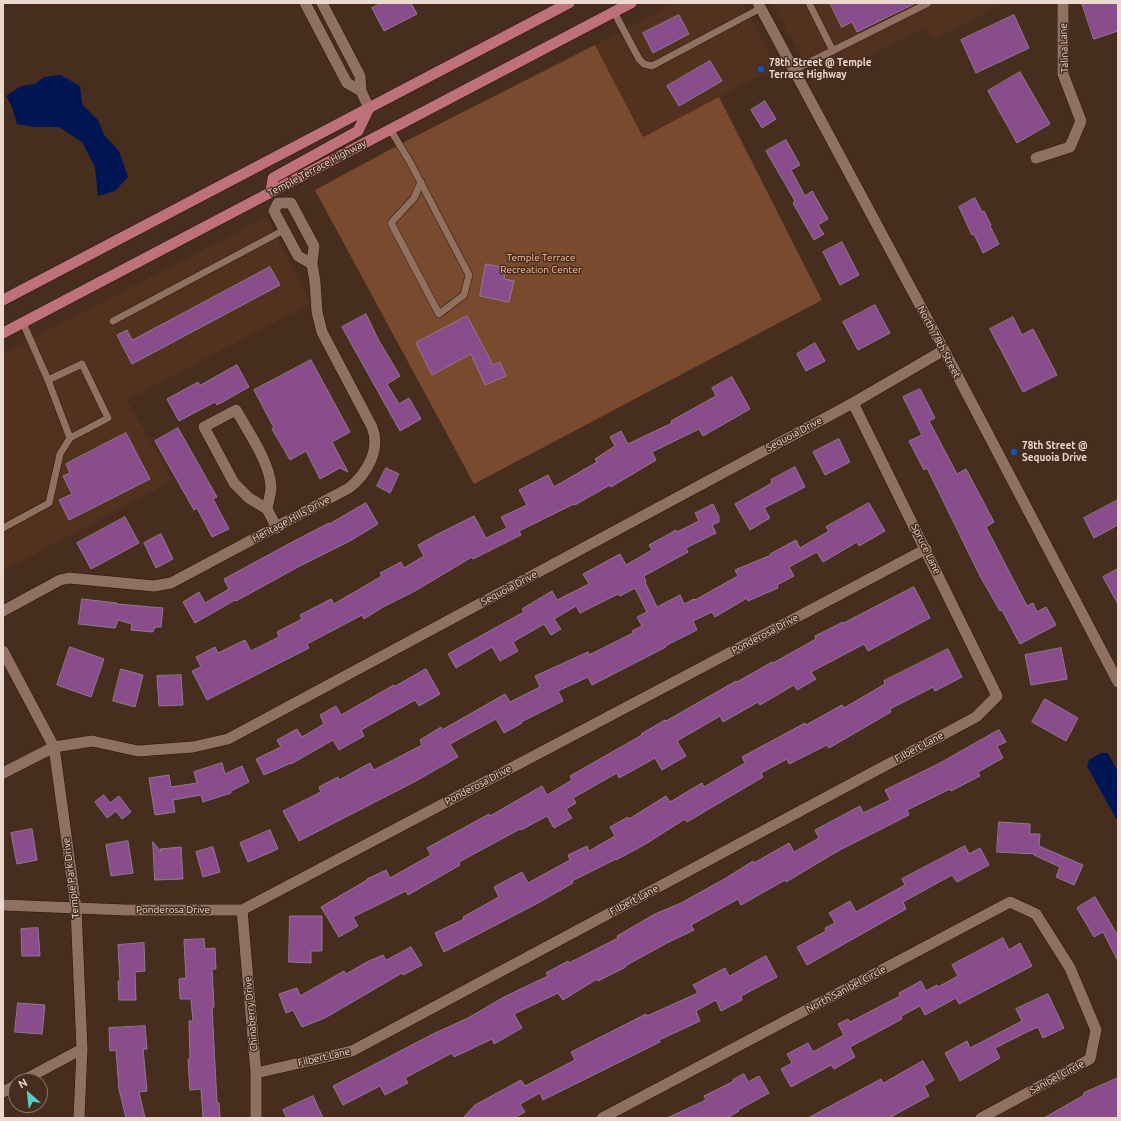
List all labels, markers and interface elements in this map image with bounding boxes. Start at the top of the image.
street label: Talina Lane [1057,23,1071,73]
place label: 78th Street @ Temple Terrace Highway [769,57,872,80]
marker: 78th Street @ Temple Terrace Highway [756,64,766,74]
street label: Temple Terrace Highway [266,137,368,199]
park label: Temple Terrace Recreation Center [500,252,582,276]
street label: North 78th Street [915,304,963,380]
street label: Sequoia Drive [764,414,824,454]
place label: 78th Street @ Sequoia Drive [1022,440,1088,464]
marker: 78th Street @ Sequoia Drive [1009,447,1019,457]
street label: Heritage Hills Drive [250,493,332,545]
street label: Spruce Lane [909,522,943,576]
street label: Sequoia Drive [479,568,539,608]
street label: Ponderosa Drive [730,611,800,657]
street label: Filbert Lane [893,729,945,765]
street label: Ponderosa Drive [443,762,513,808]
street label: Temple Park Drive [60,837,82,919]
street label: Filbert Lane [608,882,660,918]
street label: Ponderosa Drive [136,904,210,916]
street label: North Sanibel Circle [804,963,888,1015]
street label: Chinaberry Drive [242,976,260,1052]
street label: Filbert Lane [297,1045,351,1069]
street label: Sanibel Circle [1028,1058,1086,1096]
north arrow [8,1073,48,1113]
text: N [16,1076,29,1091]

